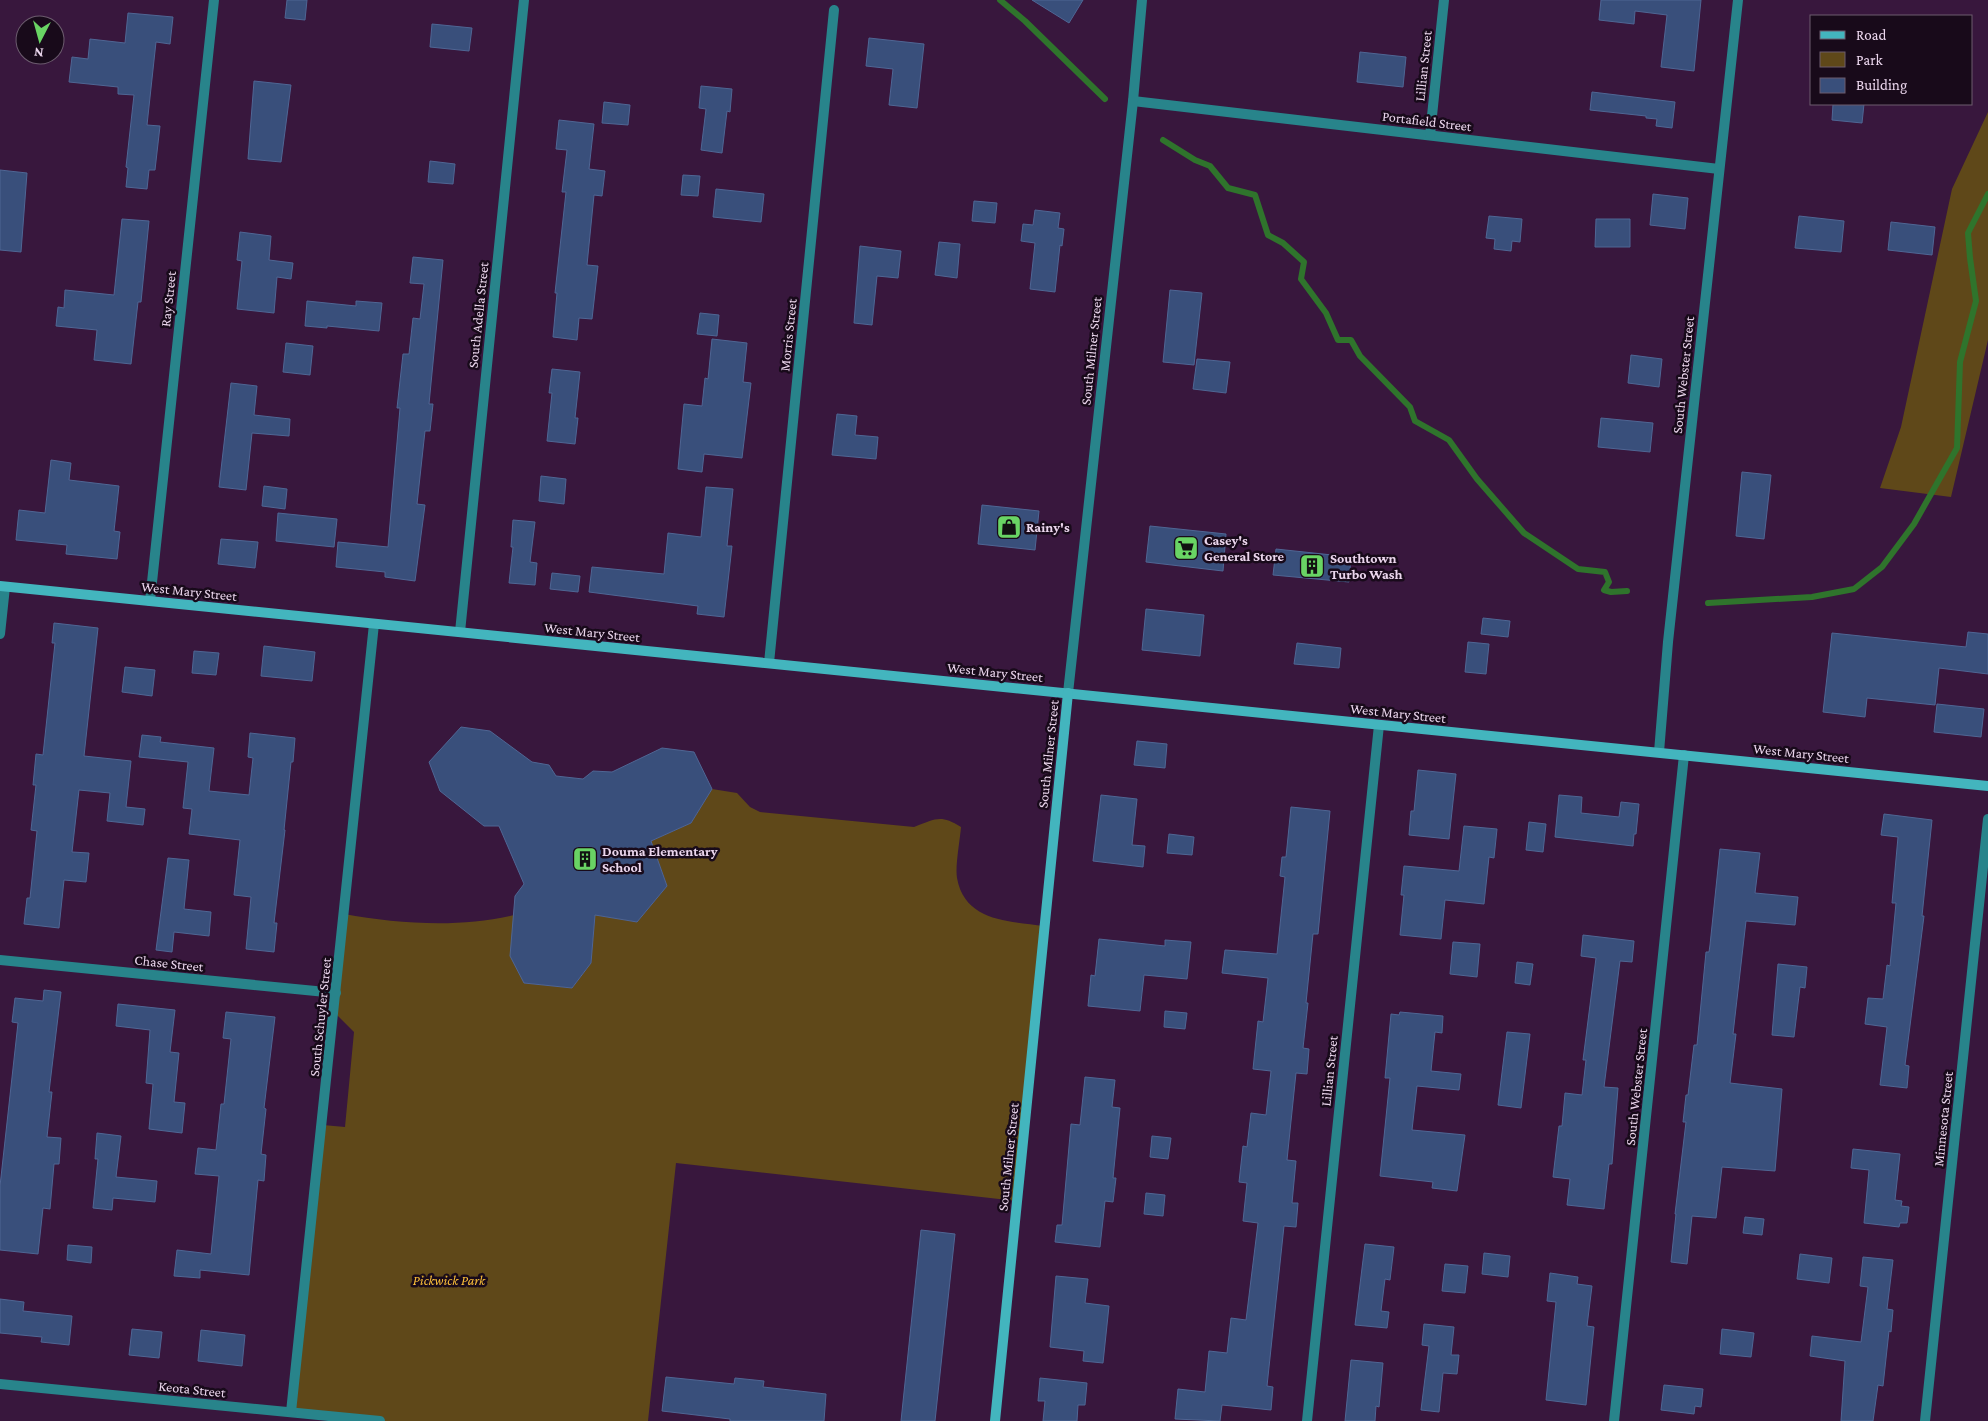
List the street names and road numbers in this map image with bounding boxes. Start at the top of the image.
street label: Lillian Street [1411,29,1435,102]
street label: Portafield Street [1381,108,1473,134]
street label: South Adella Street [464,261,492,369]
street label: Ray Street [157,270,179,328]
street label: South Milner Street [1077,296,1105,406]
street label: Morris Street [776,297,800,372]
street label: South Webster Street [1669,315,1697,434]
street label: West Mary Street [140,578,238,604]
street label: West Mary Street [543,619,641,645]
street label: West Mary Street [946,659,1044,685]
street label: South Milner Street [1034,699,1062,809]
street label: West Mary Street [1349,700,1447,726]
street label: West Mary Street [1752,740,1850,766]
street label: Chase Street [134,951,205,975]
street label: South Schuyler Street [306,956,334,1077]
street label: South Webster Street [1622,1027,1650,1146]
street label: Lillian Street [1317,1034,1341,1107]
street label: Minnesota Street [1930,1070,1956,1167]
street label: South Milner Street [994,1102,1022,1212]
street label: Keota Street [158,1378,227,1401]

